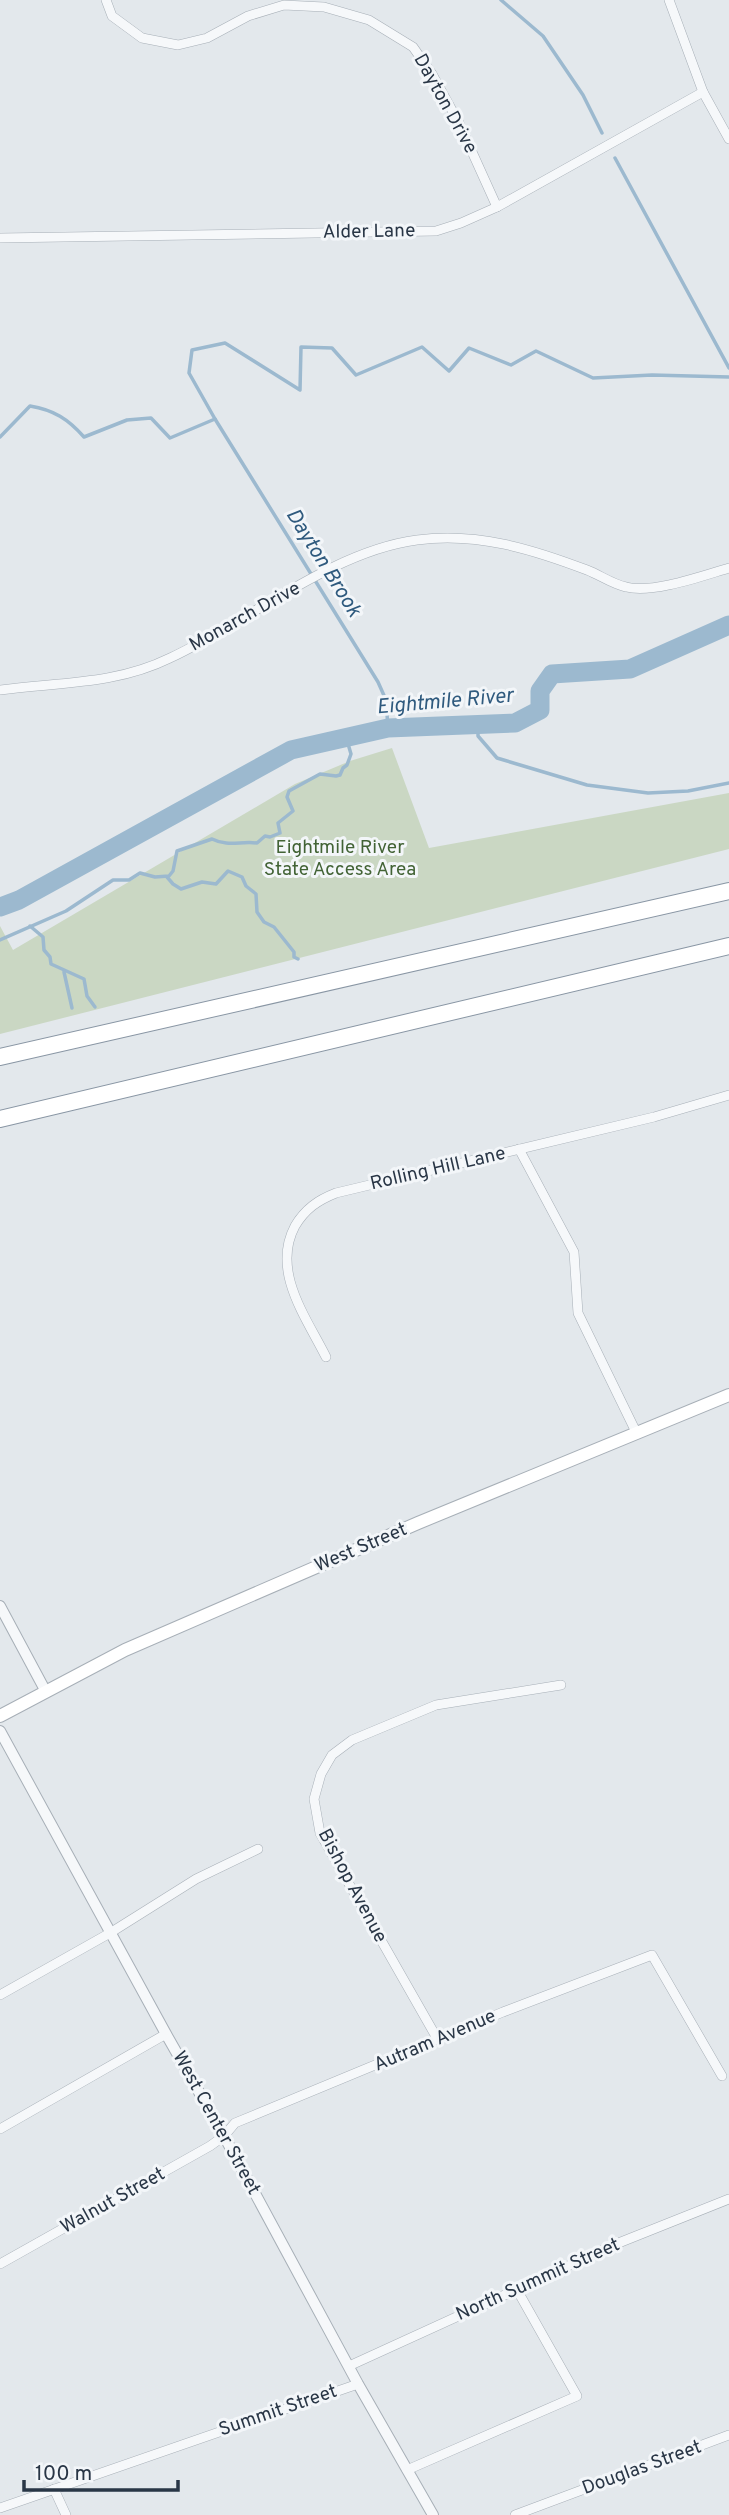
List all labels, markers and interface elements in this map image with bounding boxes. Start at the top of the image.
street label: Dayton Drive [408,50,482,158]
street label: Alder Lane [322,219,416,245]
water label: Dayton Brook [279,504,367,623]
street label: Monarch Drive [185,577,305,657]
water label: Eightmile River [375,682,517,721]
park label: Eightmile River State Access Area [264,836,416,882]
street label: Rolling Hill Lane [368,1142,508,1196]
street label: West Street [311,1518,411,1578]
street label: Bishop Avenue [312,1825,392,1947]
street label: Autram Avenue [370,2004,500,2078]
street label: West Center Street [167,2047,265,2199]
street label: Walnut Street [57,2162,169,2240]
street label: North Summit Street [452,2233,624,2327]
street label: Summit Street [216,2380,340,2442]
street label: Douglas Street [579,2435,705,2501]
scale bar [24,2448,178,2492]
text: 100 m [35,2461,92,2488]

